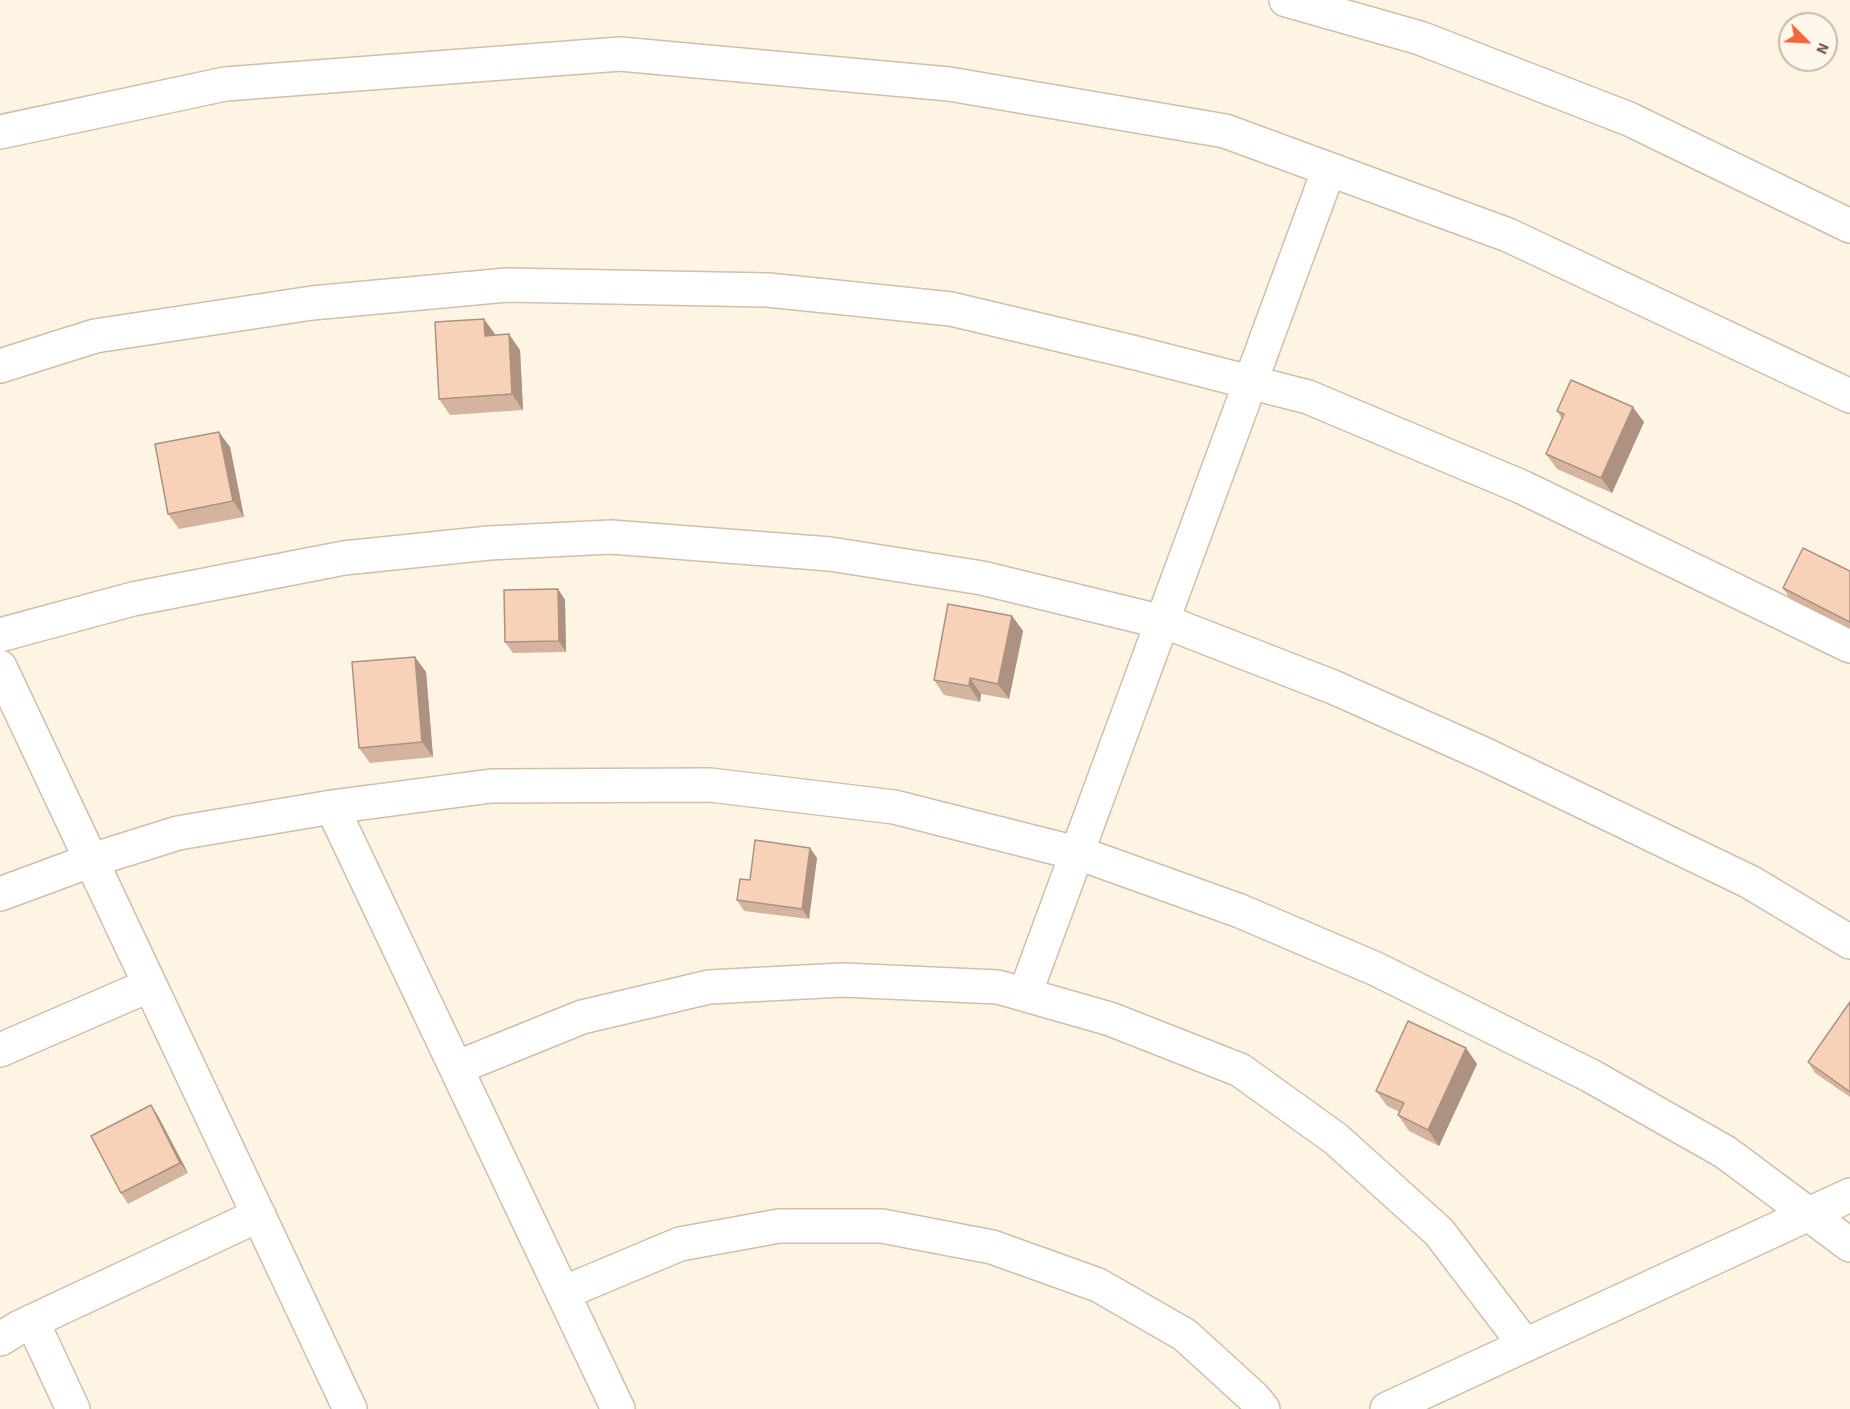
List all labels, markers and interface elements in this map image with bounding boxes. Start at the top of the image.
north arrow [1778,12,1838,72]
text: N [1810,39,1835,58]

